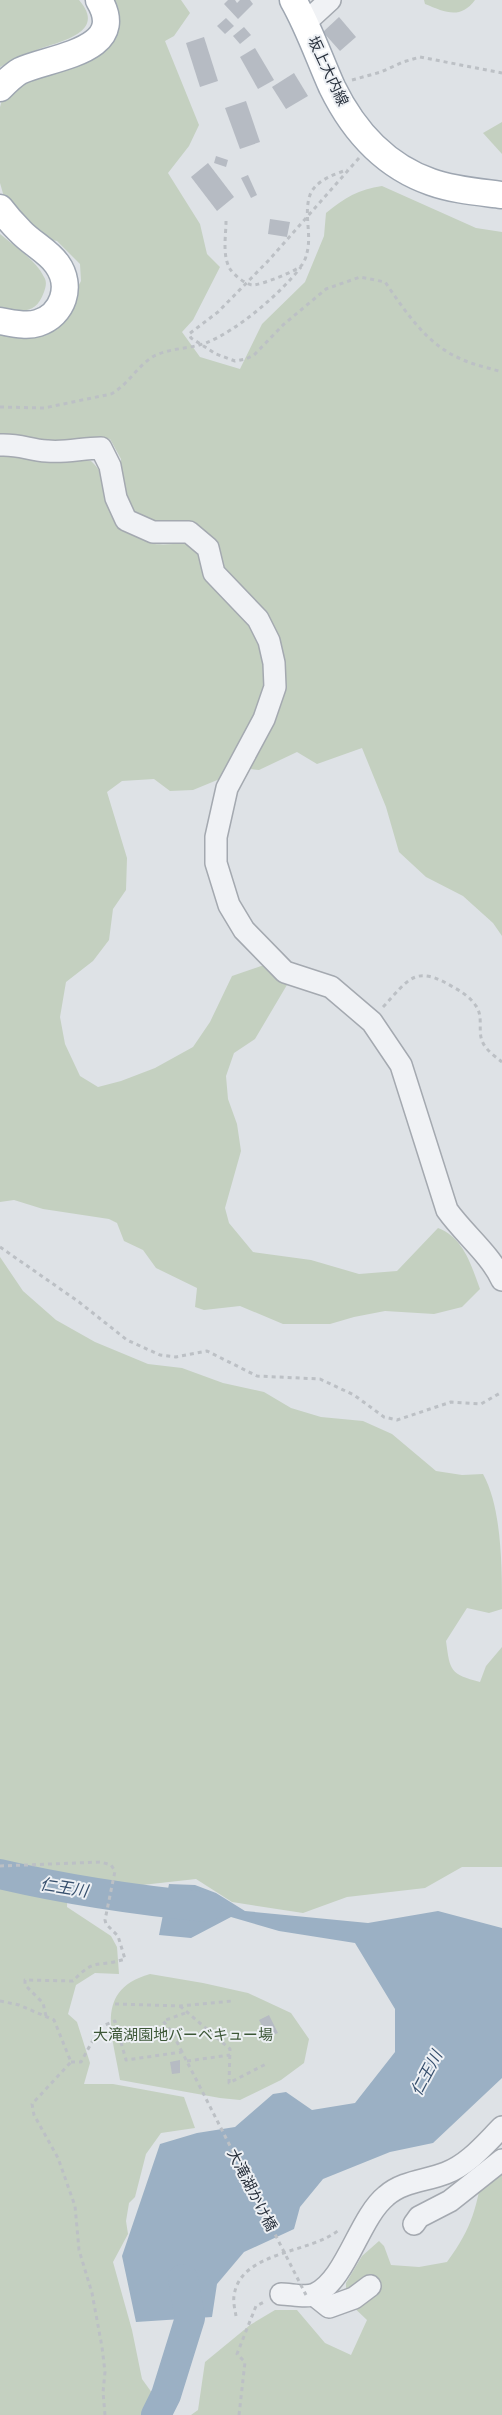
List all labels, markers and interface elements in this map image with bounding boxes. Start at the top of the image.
street label: 坂上大内線 [303,32,354,109]
water label: 仁王川 [38,1872,91,1903]
park label: 大滝湖園地バーベキュー場 [93,2024,273,2045]
water label: 仁王川 [405,2045,449,2100]
street label: 大滝湖かけ橋 [223,2145,282,2235]

